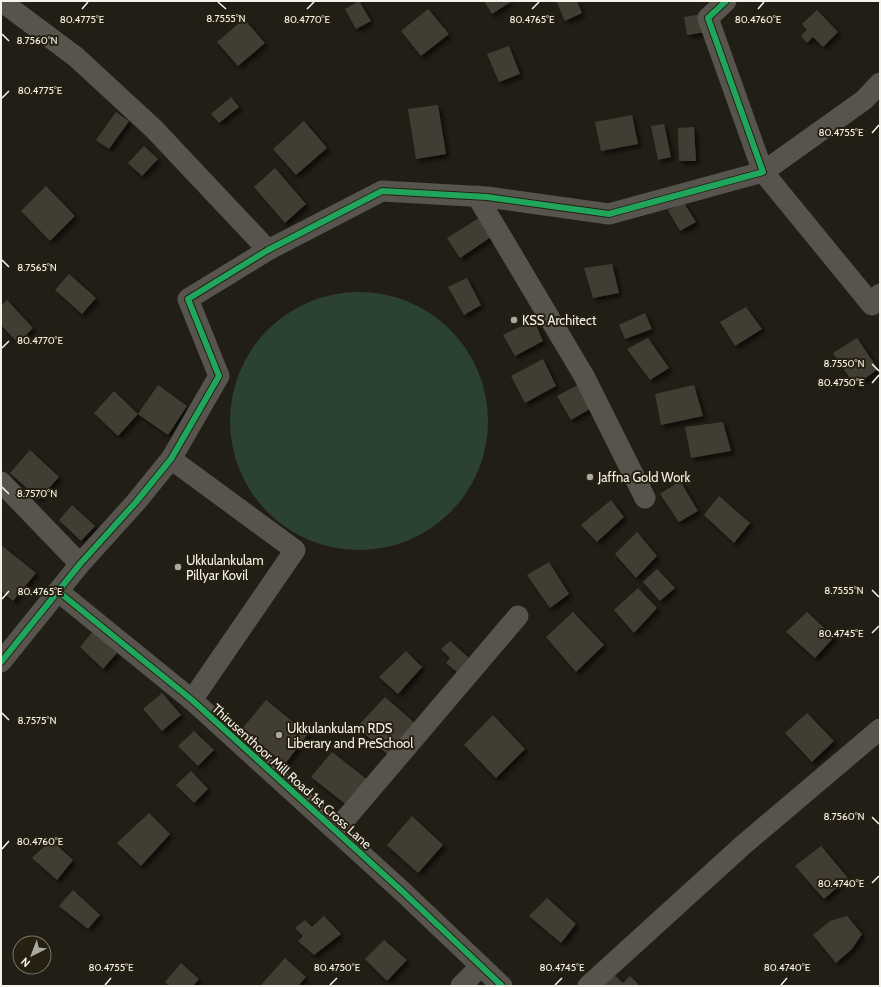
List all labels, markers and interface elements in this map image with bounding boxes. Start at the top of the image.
text: 8.7555°N [206,12,246,25]
text: 80.4775°E [60,13,105,26]
text: 80.4770°E [284,13,331,26]
text: 80.4765°E [509,13,555,26]
text: 80.4760°E [735,13,782,26]
text: 8.7560°N [16,34,58,47]
text: 80.4775°E [18,84,63,97]
text: 80.4755°E [818,126,864,139]
text: 8.7565°N [17,261,57,274]
place label: KSS Architect [522,312,597,328]
marker: KSS Architect [509,315,519,325]
text: 80.4770°E [17,334,64,347]
text: 8.7550°N [824,357,864,370]
text: 80.4750°E [818,376,865,389]
place label: Jaffna Gold Work [597,469,690,485]
marker: Jaffna Gold Work [585,472,595,482]
text: 8.7570°N [17,487,57,500]
place label: Ukkulankulam Pillyar Kovil [186,552,264,583]
marker: Ukkulankulam Pillyar Kovil [173,562,183,572]
text: 8.7555°N [824,584,864,597]
text: 80.4765°E [17,585,63,598]
text: 80.4745°E [818,627,864,640]
street label: Thirusenthoor Mill Road 1st Cross Lane [209,700,375,852]
text: 8.7575°N [18,714,56,727]
place label: Ukkulankulam RDS Liberary and PreSchool [287,720,413,751]
marker: Ukkulankulam RDS Liberary and PreSchool [274,730,284,740]
text: 8.7560°N [823,810,865,823]
text: 80.4760°E [17,835,64,848]
text: 80.4740°E [818,877,865,890]
north arrow [12,935,52,975]
text: N [18,955,33,970]
text: 80.4755°E [88,961,134,974]
text: 80.4750°E [314,961,361,974]
text: 80.4745°E [539,961,585,974]
text: 80.4740°E [764,961,811,974]

